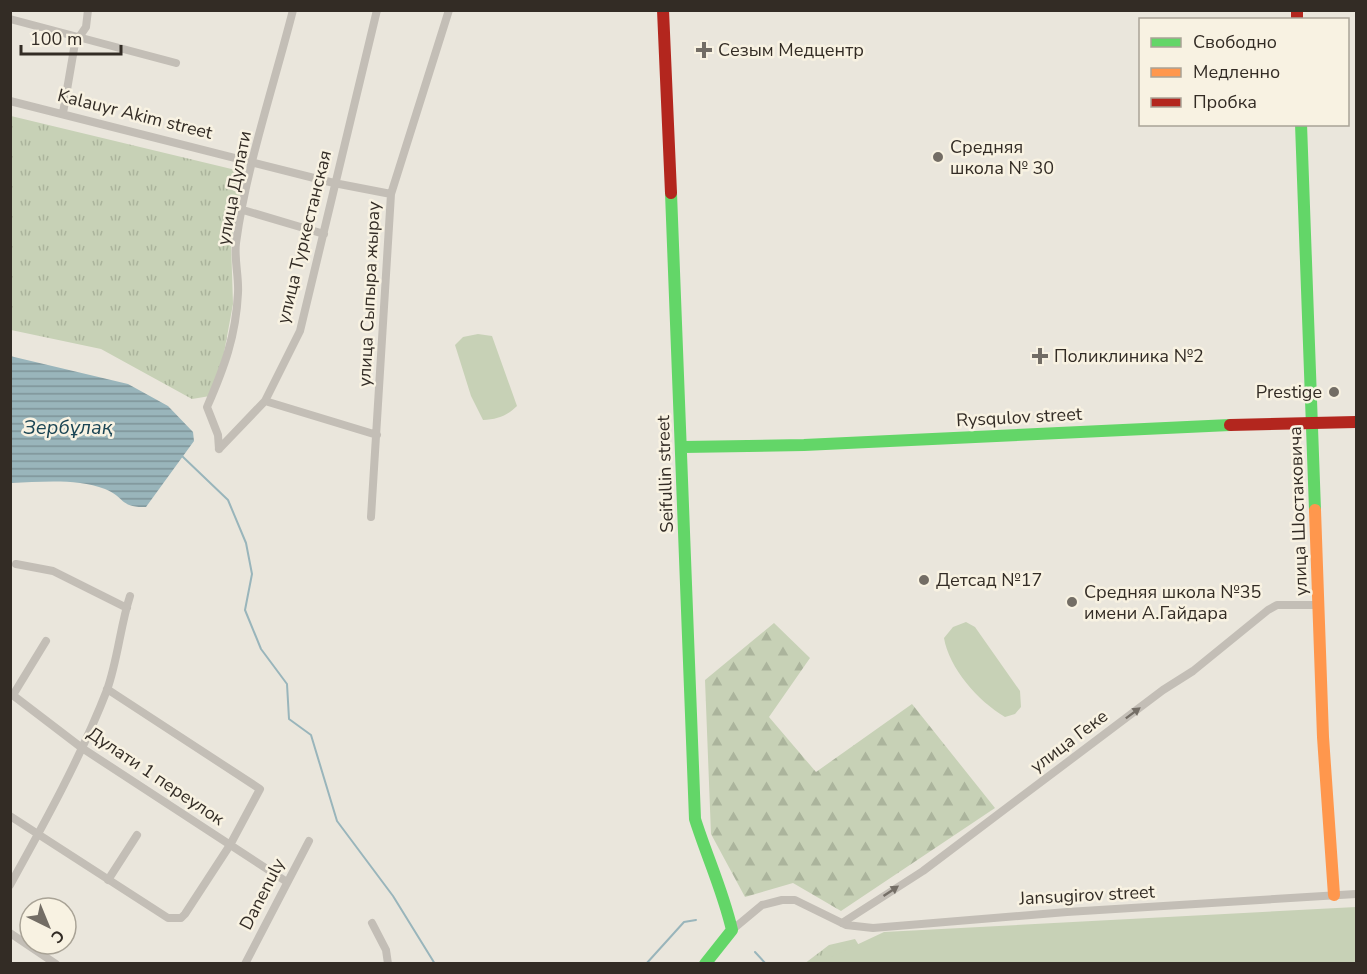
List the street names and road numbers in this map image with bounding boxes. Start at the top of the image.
street label: Kalauyr Akim street [55,83,216,145]
street label: улица Дулати [211,129,257,247]
street label: улица Туркестанская [271,148,337,326]
street label: улица Сыпыра жырау [352,200,386,387]
street label: Rysqulov street [955,402,1083,432]
street label: Seifullin street [651,414,679,533]
street label: улица Шостаковича [1283,426,1313,596]
street label: улица Геке [1025,704,1113,778]
street label: Дулати 1 переулок [83,721,230,831]
street label: Danenuly [234,853,291,934]
street label: Jansugirov street [1018,879,1156,911]

